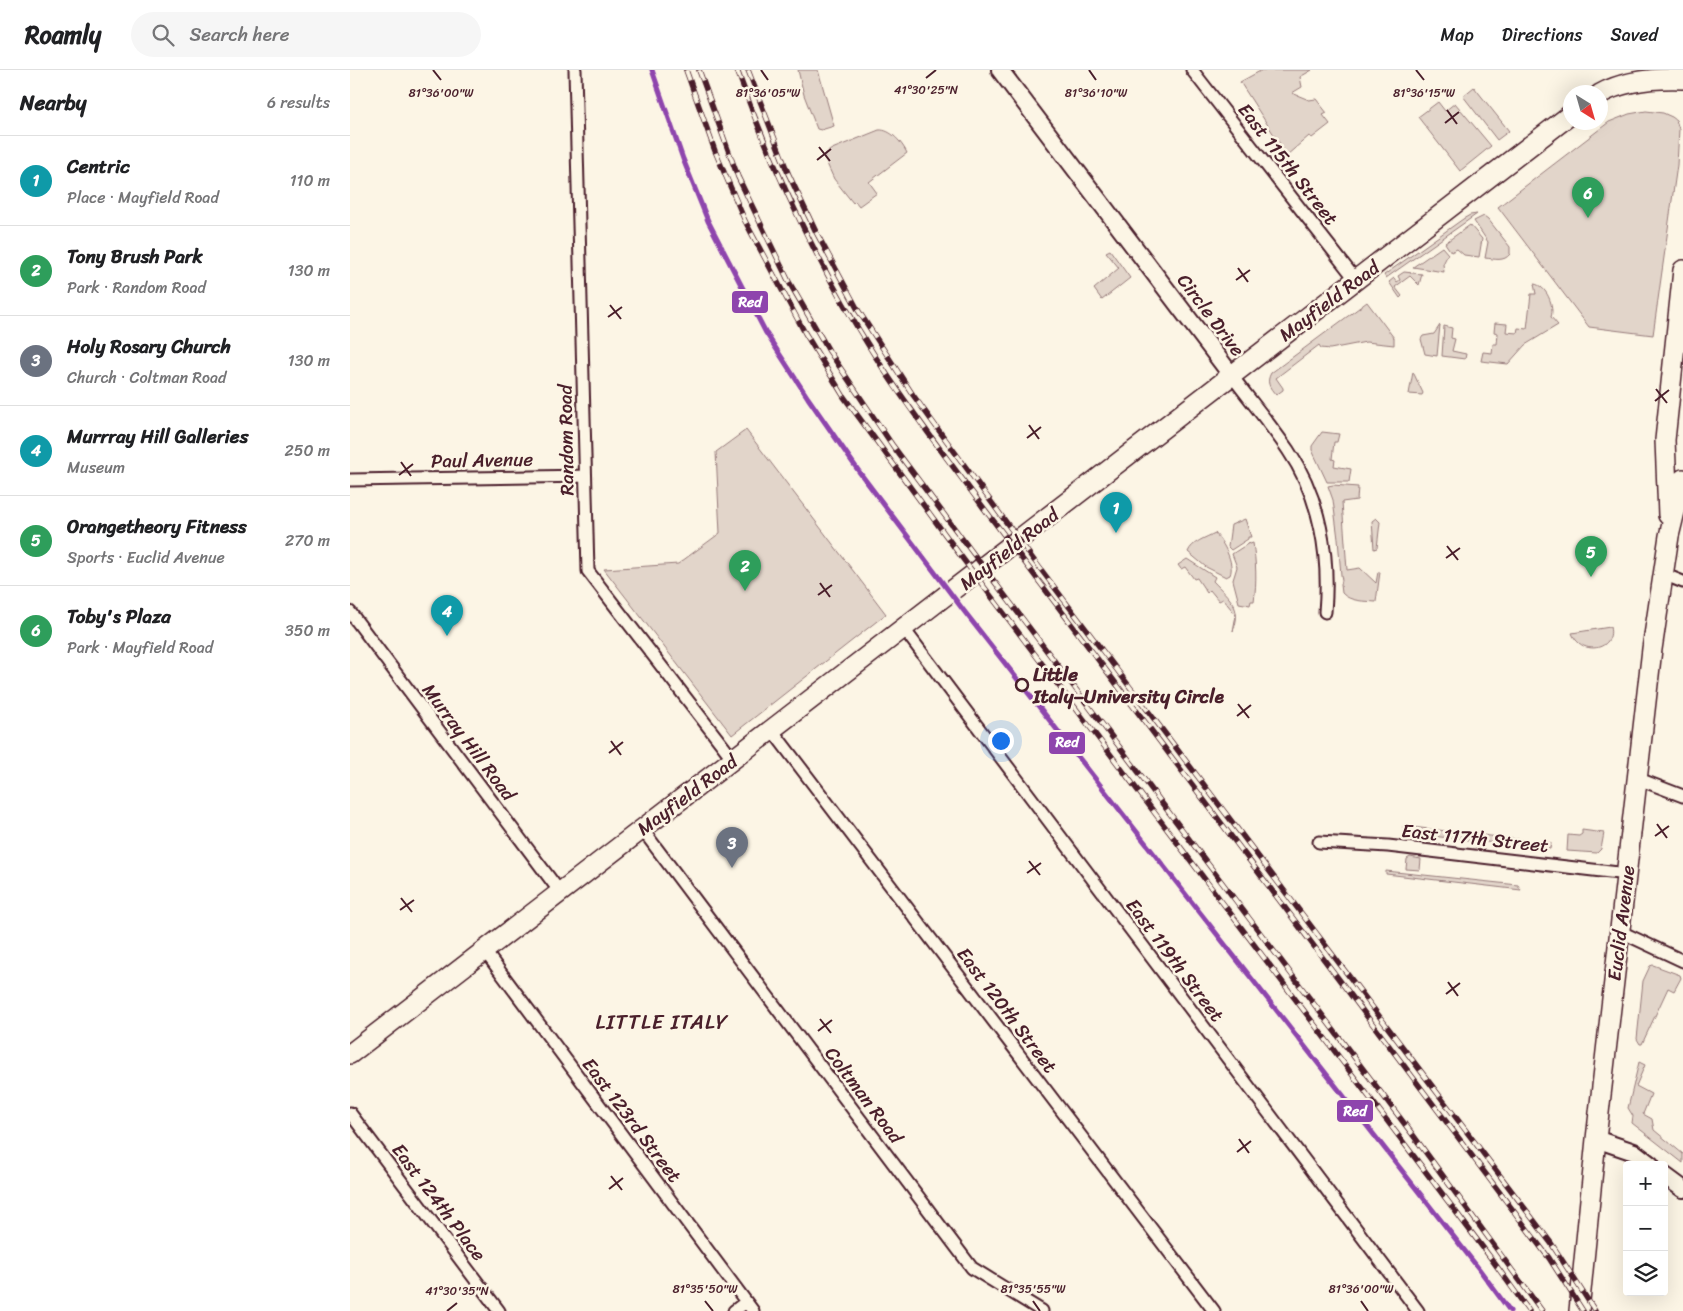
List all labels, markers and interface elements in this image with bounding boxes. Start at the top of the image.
search box [131,12,481,57]
text: Roamly [25,14,101,56]
text: Search here [189,18,289,51]
text: Map [1441,19,1474,51]
text: Directions [1502,19,1583,51]
text: Saved [1611,19,1658,51]
icon: search [149,21,177,49]
text: 41°30'25"N [894,79,959,101]
text: 81°36'00"W [409,82,474,104]
text: 81°36'05"W [736,82,801,104]
text: 81°36'10"W [1065,82,1128,104]
text: 81°36'15"W [1393,82,1456,104]
text: Nearby [20,84,86,122]
north arrow [1563,85,1608,130]
text: 6 results [267,88,330,117]
street label: East 115th Street [1229,95,1347,233]
text: Centric [67,150,130,183]
text: 1 [33,166,39,195]
text: 110 m [290,166,330,195]
pin: 6 [1572,177,1604,218]
text: Place · Mayfield Road [67,183,219,212]
text: Tony Brush Park [67,240,203,273]
street label: Mayfield Road [1271,251,1388,350]
text: 2 [31,256,41,285]
text: 130 m [288,256,330,285]
street label: Circle Drive [1168,266,1254,364]
text: Park · Random Road [67,273,206,302]
line badge: Red [731,290,769,314]
text: Red [737,290,763,315]
text: Holy Rosary Church [67,330,231,363]
text: 3 [32,346,40,375]
text: 130 m [288,346,330,375]
text: Church · Coltman Road [67,363,226,392]
street label: Random Road [548,382,583,496]
text: Murrray Hill Galleries [67,420,248,453]
text: 4 [31,436,41,465]
text: 250 m [284,436,330,465]
street label: Paul Avenue [431,443,534,477]
text: Museum [67,453,125,482]
pin: 1 [1100,492,1132,533]
street label: Mayfield Road [952,498,1068,599]
text: Orangetheory Fitness [67,510,247,543]
text: 5 [31,526,41,555]
text: 270 m [285,526,330,555]
pin: 5 [1575,536,1607,577]
text: Sports · Euclid Avenue [67,543,225,572]
pin: 2 [729,550,761,591]
pin: 4 [431,595,463,636]
text: Toby's Plaza [67,600,171,633]
text: 6 [31,616,41,645]
text: 350 m [285,616,330,645]
text: Park · Mayfield Road [67,633,213,662]
place label: Little Italy–University Circle [1032,658,1225,713]
street label: Murray Hill Road [413,676,526,810]
marker: Little Italy–University Circle [1015,678,1029,692]
your location [988,728,1014,754]
text: Red [1054,730,1080,755]
line badge: Red [1048,731,1086,755]
street label: Mayfield Road [629,745,746,844]
street label: East 117th Street [1400,814,1550,862]
pin: 3 [716,827,748,868]
street label: Euclid Avenue [1598,863,1645,983]
street label: East 119th Street [1117,891,1233,1029]
street label: East 120th Street [948,940,1066,1080]
district label: LITTLE ITALY [596,1003,729,1041]
street label: Coltman Road [816,1039,912,1152]
street label: East 123rd Street [574,1050,690,1190]
line badge: Red [1336,1099,1374,1123]
text: Red [1342,1099,1368,1124]
street label: East 124th Place [383,1136,495,1269]
map controls [1623,1161,1668,1296]
button: + [1623,1161,1668,1206]
button: − [1623,1206,1668,1251]
button: layers [1623,1251,1668,1296]
text: 81°35'50"W [672,1278,738,1300]
text: 81°35'55"W [1001,1278,1066,1300]
text: 81°36'00"W [1329,1278,1394,1300]
text: 41°30'35"N [425,1280,490,1302]

